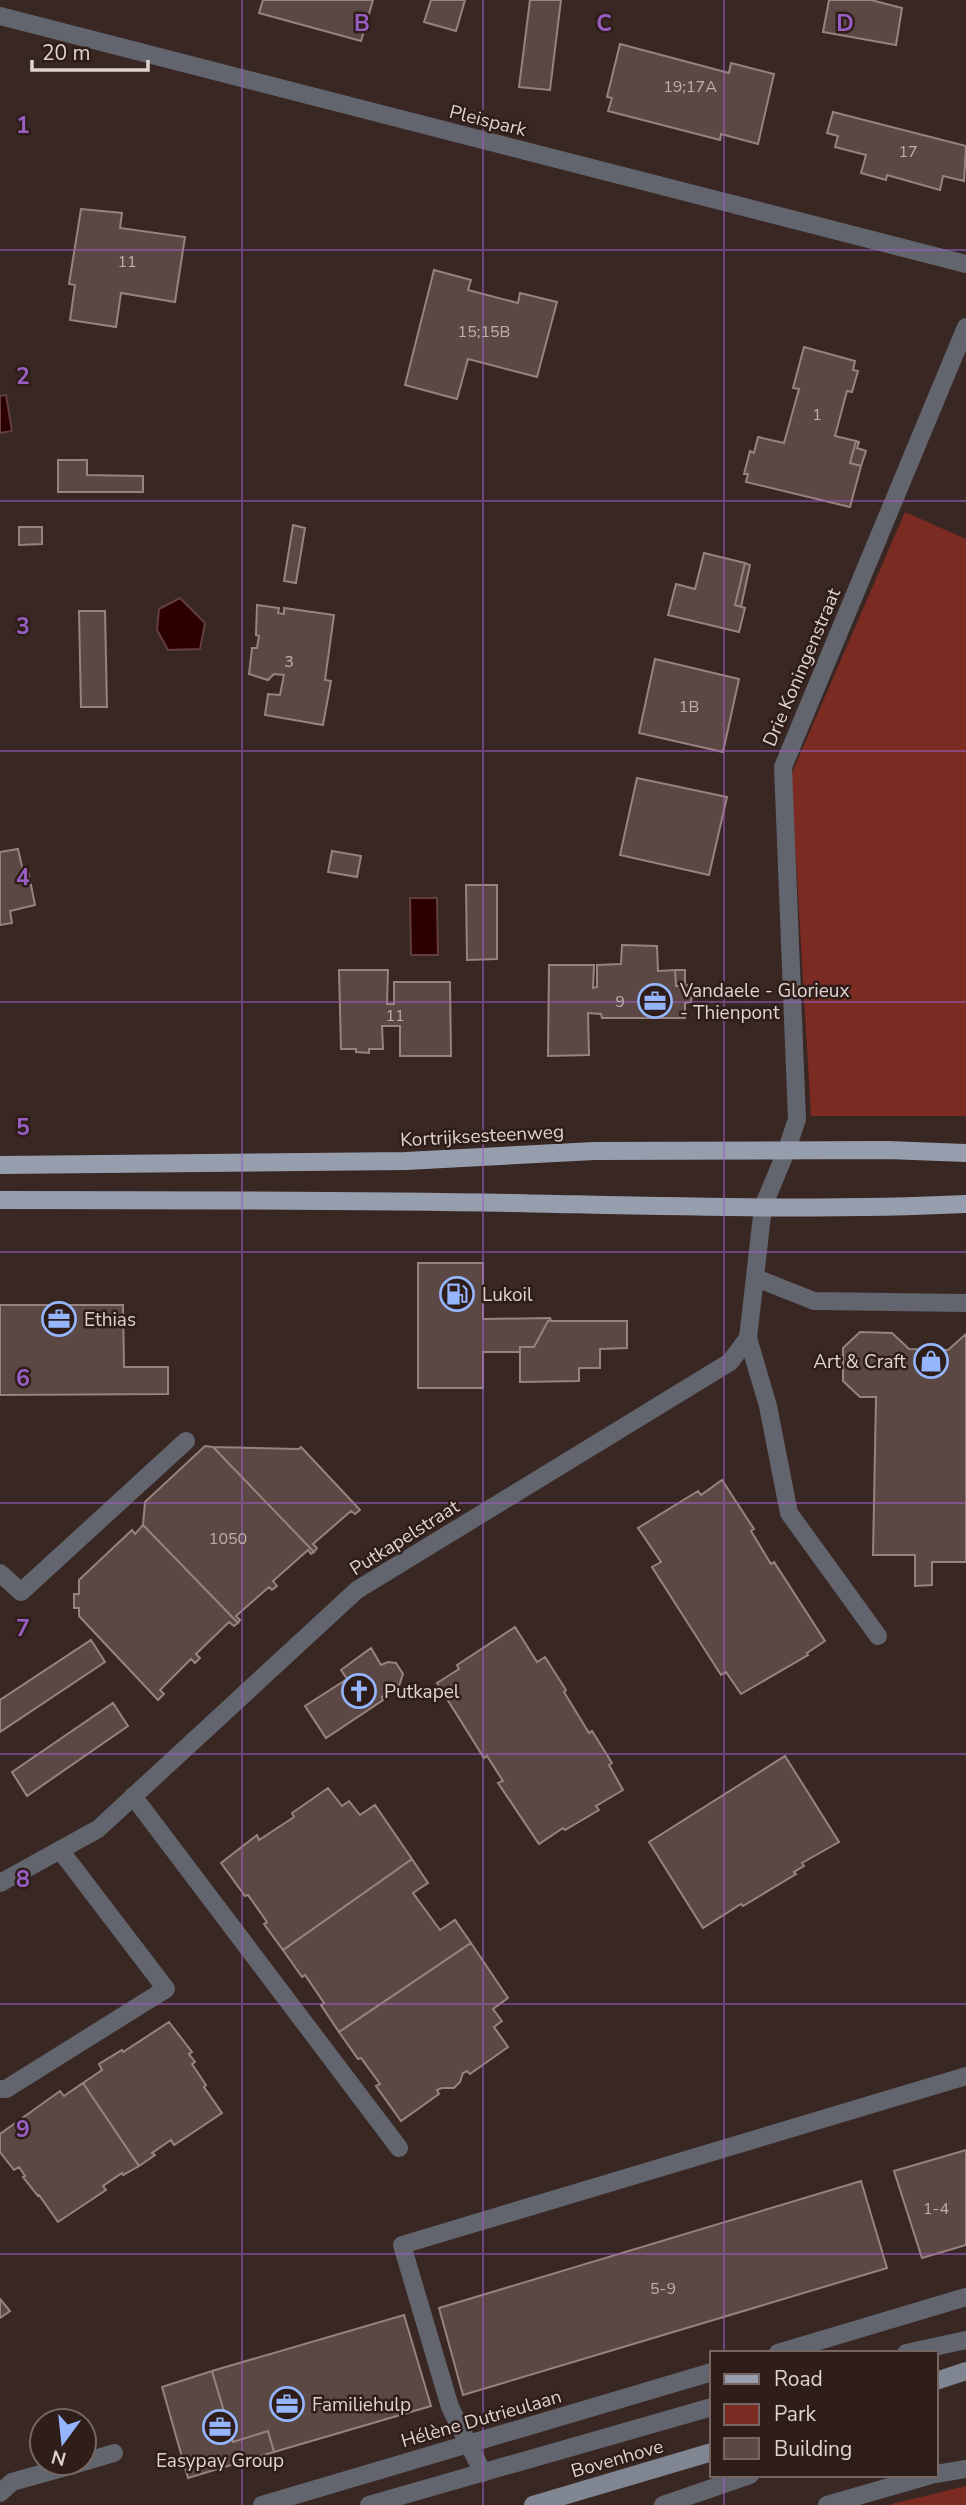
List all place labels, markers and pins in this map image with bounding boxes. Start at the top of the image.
place label: Vandaele - Glorieux - Thienpont [679,978,849,1026]
office icon: Vandaele - Glorieux - Thienpont [636,982,674,1020]
fuel station icon: Lukoil [438,1275,476,1313]
place label: Lukoil [482,1282,533,1308]
office icon: Ethias [40,1300,78,1338]
place label: Ethias [84,1307,136,1333]
shop icon: Art & Craft [912,1342,950,1380]
place label: Art & Craft [813,1349,906,1375]
church icon: Putkapel [340,1672,378,1710]
place label: Putkapel [384,1679,460,1705]
office icon: Familiehulp [268,2385,306,2423]
place label: Familiehulp [312,2392,411,2418]
office icon: Easypay Group [201,2408,239,2446]
place label: Easypay Group [156,2448,284,2474]

